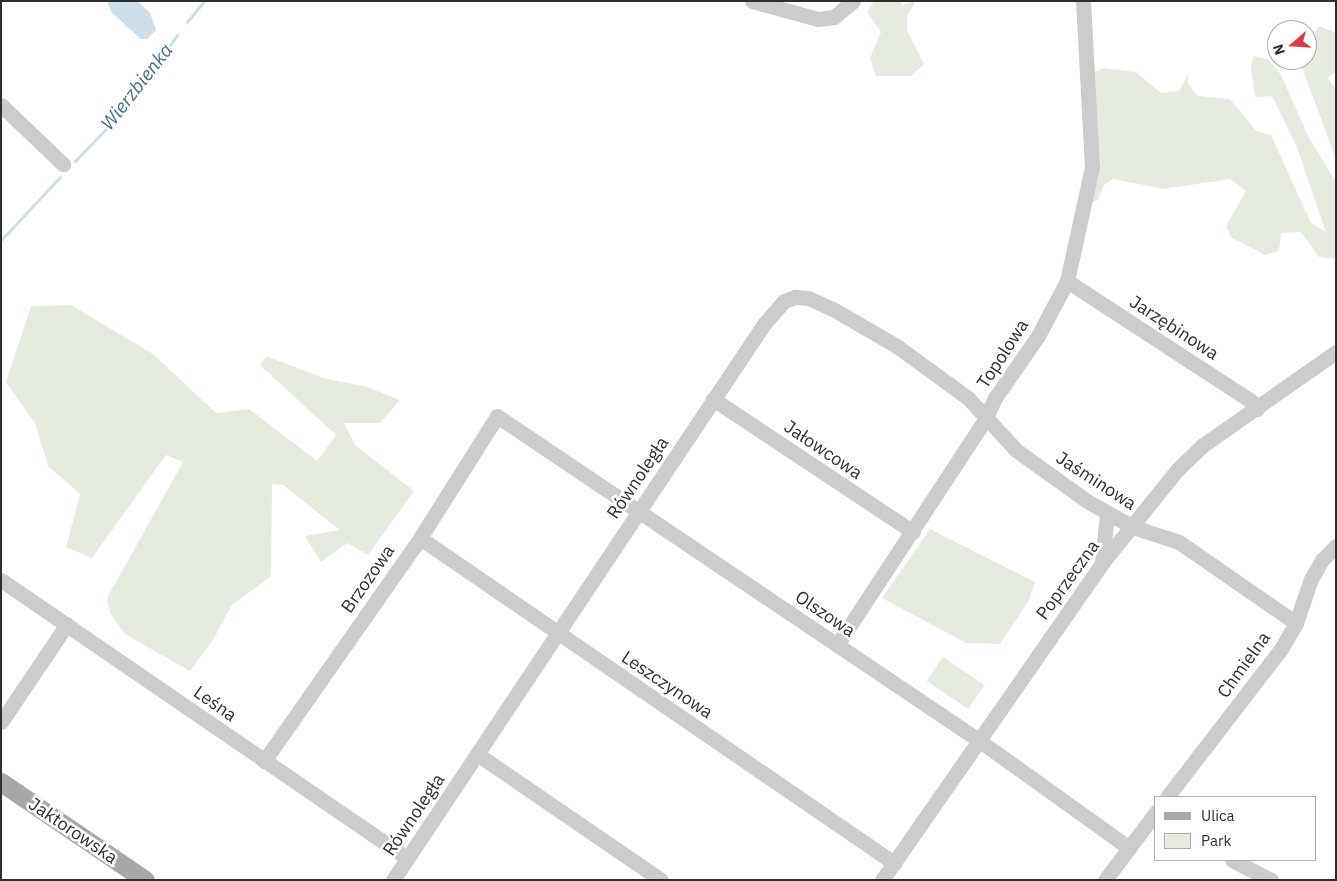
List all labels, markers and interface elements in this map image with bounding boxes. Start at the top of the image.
north arrow [1267,20,1317,70]
water label: Wierzbienka [96,39,178,135]
text: N [1269,42,1289,57]
street label: Jarzębinowa [1125,291,1223,365]
street label: Topolowa [973,315,1033,393]
street label: Jałowcowa [780,416,866,484]
street label: Równoległa [603,433,673,523]
street label: Jaśminowa [1052,447,1140,515]
street label: Poprzeczna [1032,536,1104,624]
street label: Brzozowa [337,541,399,617]
street label: Olszowa [791,586,859,642]
street label: Chmielna [1213,628,1275,702]
street label: Leszczynowa [617,647,717,723]
street label: Leśna [189,682,241,726]
street label: Równoległa [379,770,449,860]
street label: Jaktorowska [24,793,122,869]
legend [1154,796,1317,861]
text: Ulica [1201,806,1235,825]
text: Park [1201,831,1231,850]

